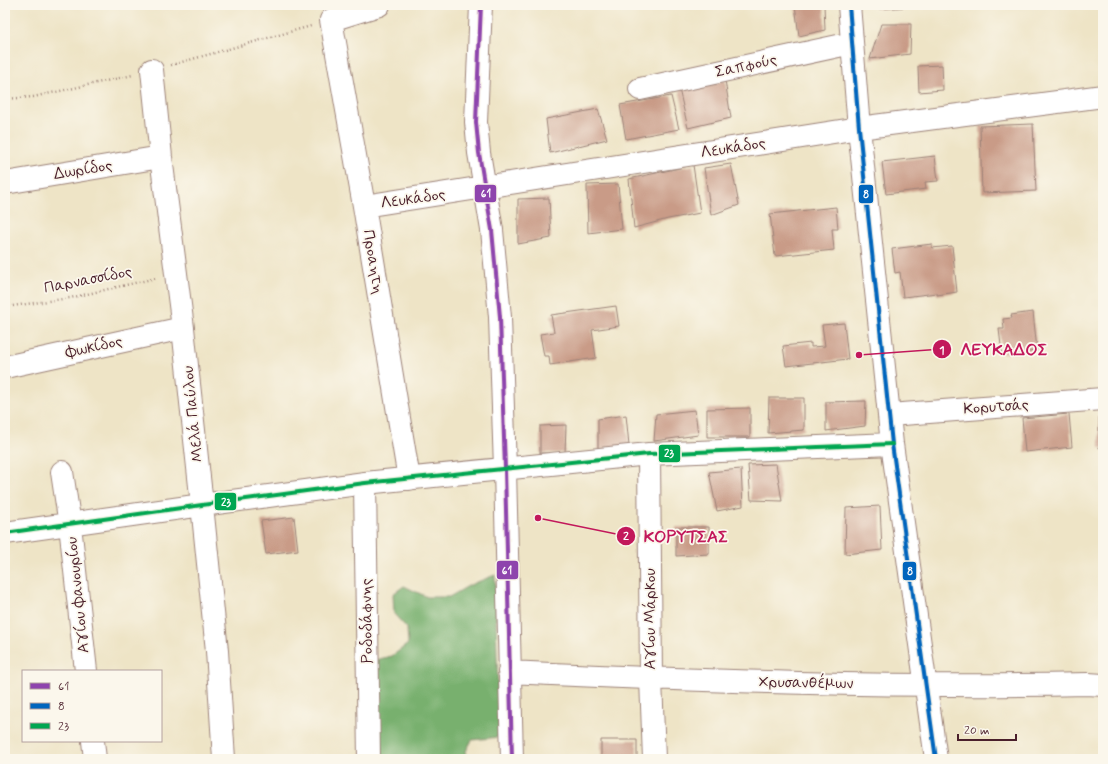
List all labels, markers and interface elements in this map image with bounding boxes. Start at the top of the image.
street label: Σαπφούς [713,49,779,83]
street label: Λευκάδος [699,133,767,163]
street label: Δωρίδος [52,155,114,185]
street label: Λευκάδος [379,184,447,214]
line badge: 61 [474,184,497,203]
line badge: 8 [858,184,874,204]
text: 61 [481,187,491,201]
text: 8 [863,188,869,202]
street label: Προαητη [358,228,388,296]
street label: Παρνασσίδος [42,261,134,299]
street label: Φωκίδος [63,331,124,363]
callout: ΛΕΥΚΑΔΟΣ [932,335,1056,364]
text: ΛΕΥΚΑΔΟΣ [960,339,1048,361]
text: 1 [939,343,945,359]
street label: Μελά Παύλου [177,365,209,463]
street label: Κορυτσάς [963,394,1029,420]
line badge: 23 [658,444,681,463]
text: 23 [664,447,674,461]
line badge: 23 [214,492,237,511]
text: 23 [221,496,231,510]
callout: ΚΟΡΥΤΣΑΣ [616,521,736,550]
text: ΚΟΡΥΤΣΑΣ [644,526,728,548]
text: 2 [623,529,629,545]
street label: Αγίου Φανουρίου [61,536,95,654]
line badge: 61 [496,560,519,580]
line badge: 8 [902,561,917,581]
text: 61 [502,564,512,578]
text: 8 [907,565,913,579]
street label: Αγίου Μάρκου [640,568,661,670]
street label: Ροδοδάφνης [356,578,378,664]
legend [22,670,162,742]
street label: Χρυσανθέμων [758,671,854,694]
text: 61 [58,679,69,695]
text: 8 [58,699,65,715]
scale bar [958,716,1016,742]
text: 23 [58,719,69,735]
text: 20 m [964,723,990,739]

